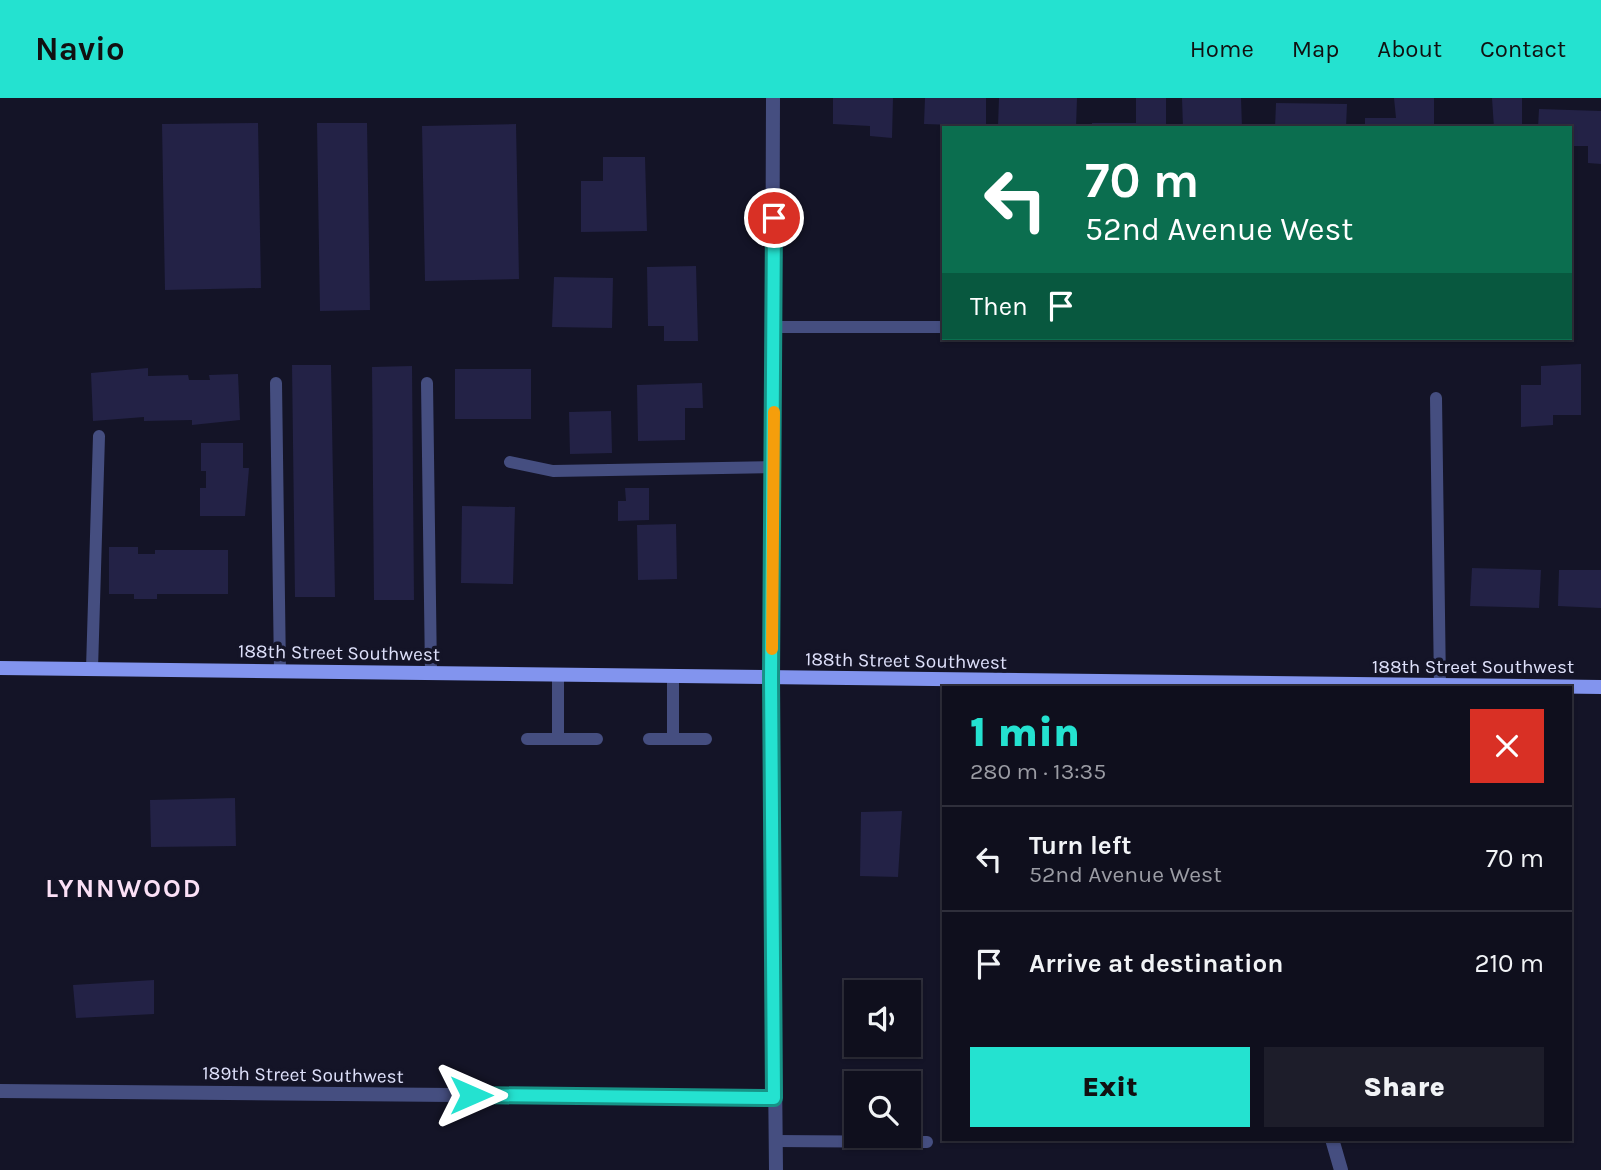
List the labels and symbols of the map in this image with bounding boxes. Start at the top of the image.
pin [744,188,804,248]
street label: 188th Street Southwest [238,640,440,666]
street label: 188th Street Southwest [805,648,1007,674]
street label: 188th Street Southwest [1372,656,1574,678]
district label: LYNNWOOD [45,873,203,904]
position arrow [434,1058,508,1132]
street label: 189th Street Southwest [202,1062,404,1088]

